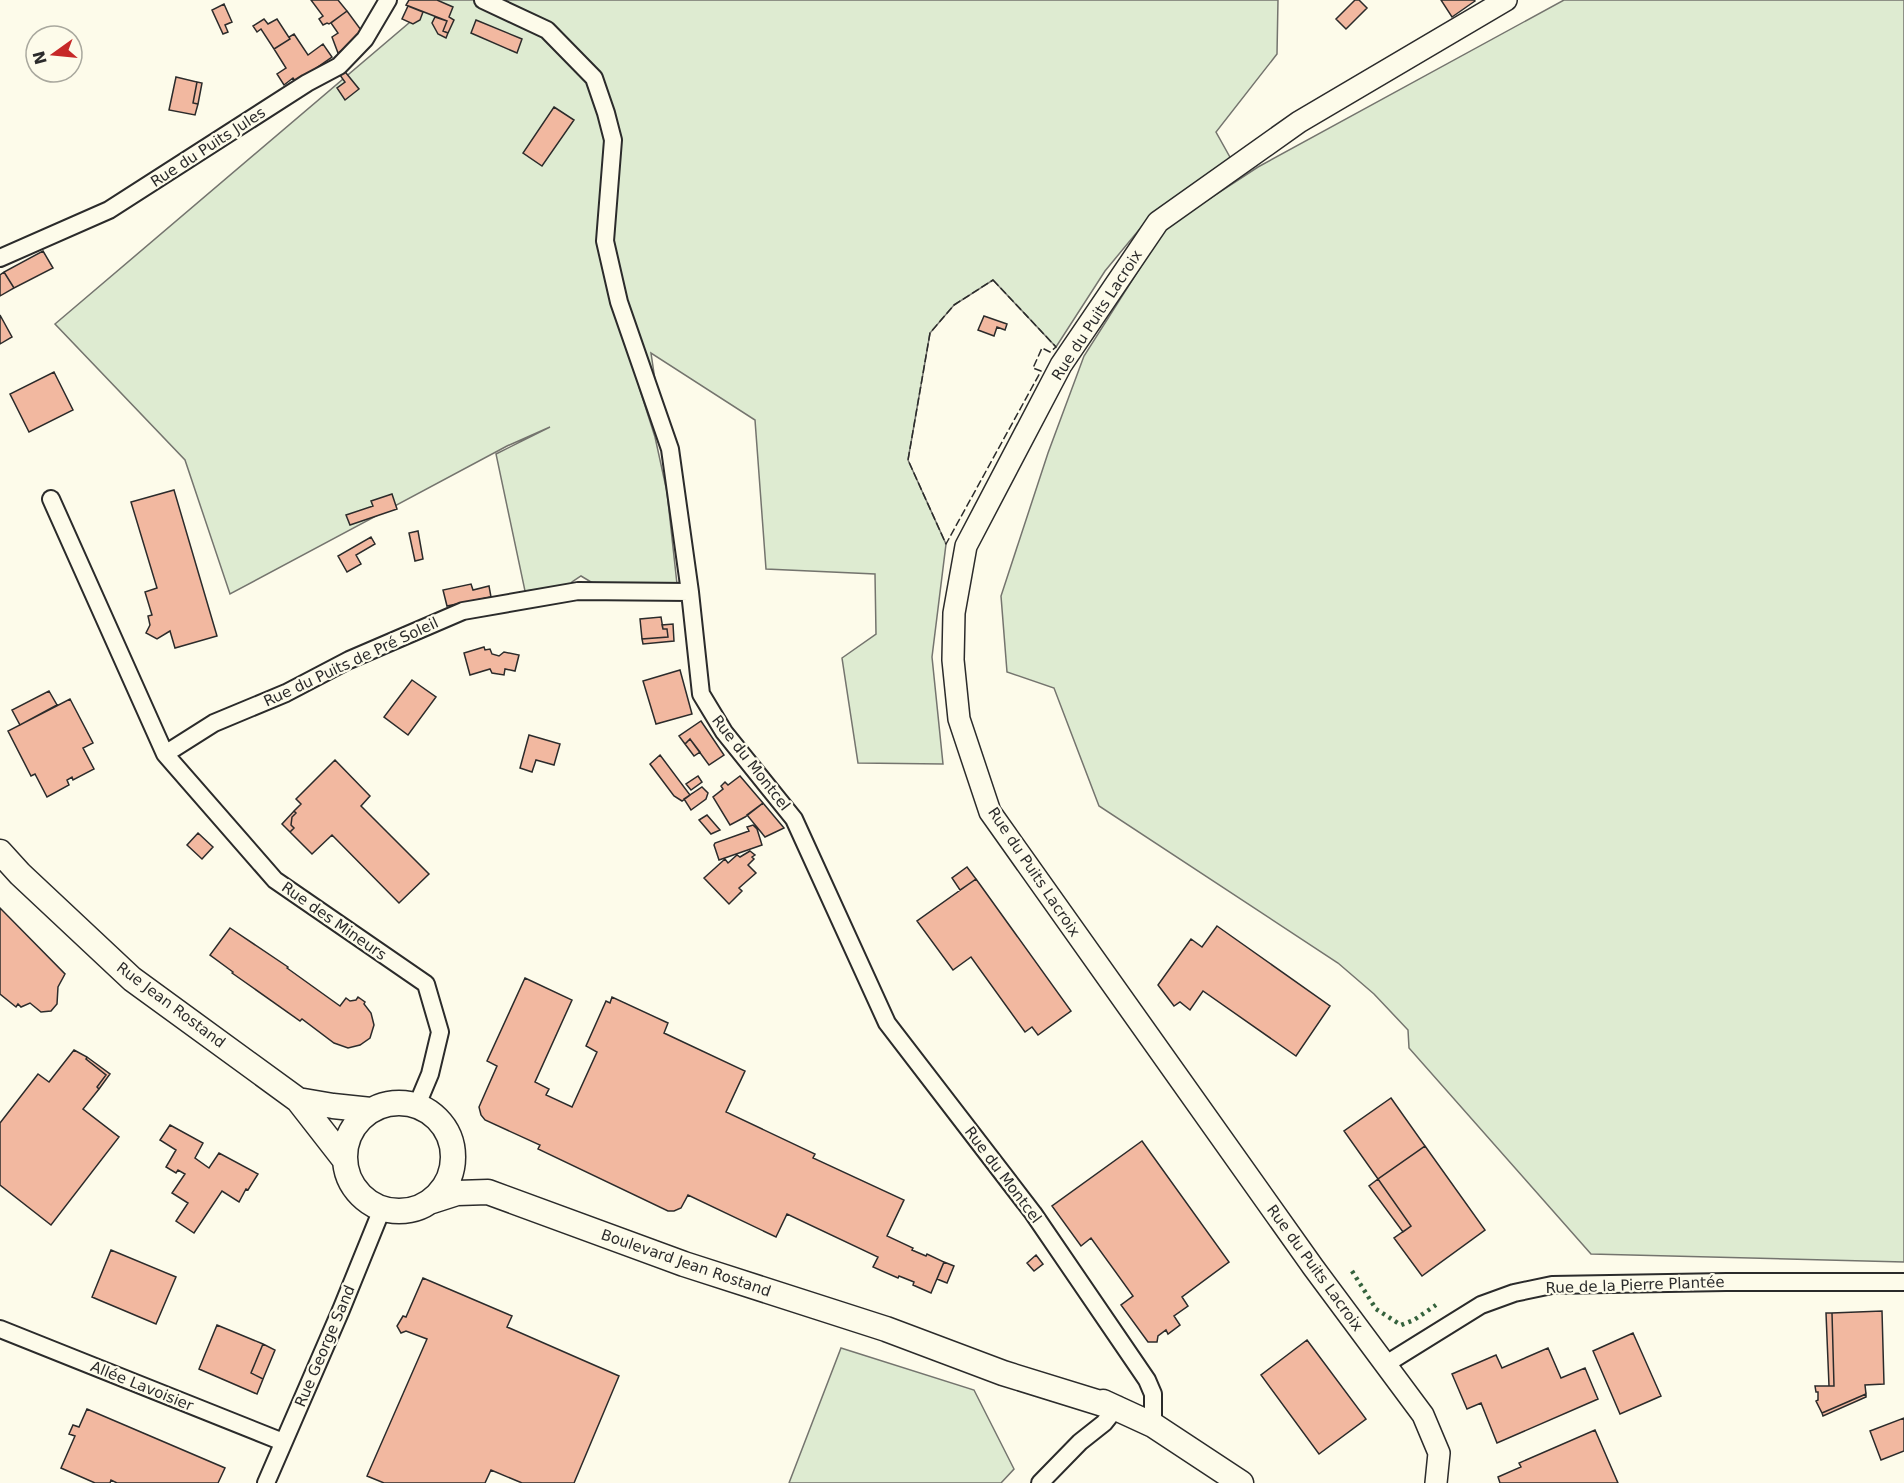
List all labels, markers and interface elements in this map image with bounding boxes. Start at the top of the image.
north arrow [24,24,84,84]
text: N [29,49,51,67]
street label: Rue du Puits Jules [147,103,269,191]
street label: Rue du Puits Lacroix [1048,246,1146,384]
street label: Rue du Puits de Pré Soleil [261,614,441,710]
street label: Rue du Montcel [708,712,794,814]
street label: Rue du Puits Lacroix [984,804,1084,940]
street label: Rue des Mineurs [278,878,390,964]
street label: Rue Jean Rostand [113,958,229,1052]
street label: Rue du Montcel [961,1123,1045,1227]
street label: Rue du Puits Lacroix [1263,1201,1367,1335]
street label: Boulevard Jean Rostand [599,1225,773,1301]
street label: Rue de la Pierre Plantée [1545,1273,1725,1297]
street label: Rue George Sand [291,1282,359,1410]
street label: Allée Lavoisier [88,1357,197,1415]

